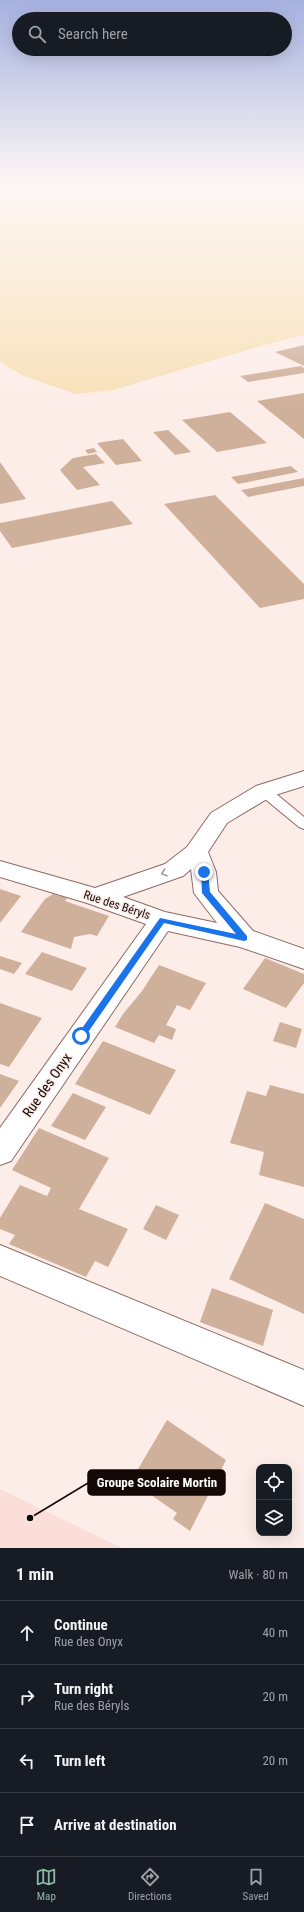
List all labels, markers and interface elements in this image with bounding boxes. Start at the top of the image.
search box [12,12,292,56]
icon: search [26,23,48,45]
text: Search here [58,25,128,43]
route end [195,863,213,881]
one-way arrow [161,868,168,877]
street label: Rue des Béryls [82,888,152,922]
route start [72,1027,90,1045]
street label: Rue des Onyx [19,1050,75,1120]
map controls [256,1464,292,1536]
button: locate [256,1464,292,1500]
callout: Groupe Scolaire Mortin [88,1470,225,1495]
text: Groupe Scolaire Mortin [97,1475,217,1490]
button: layers [256,1500,292,1536]
text: 1 min [16,1564,54,1584]
text: Walk · 80 m [228,1567,288,1582]
text: Continue [54,1616,108,1634]
icon: ahead [16,1622,38,1644]
text: 40 m [262,1625,288,1640]
text: Rue des Onyx [54,1634,123,1649]
text: Turn right [54,1680,113,1698]
icon: right [16,1686,38,1708]
text: 20 m [262,1689,288,1704]
text: Rue des Béryls [54,1698,129,1713]
icon: left [16,1750,38,1772]
text: Turn left [54,1752,105,1770]
text: 20 m [262,1753,288,1768]
icon: arrive [16,1814,38,1836]
text: Arrive at destination [54,1816,177,1834]
tab: Map [35,1866,57,1903]
tab: Directions [128,1866,172,1903]
tab: Saved [243,1866,269,1903]

